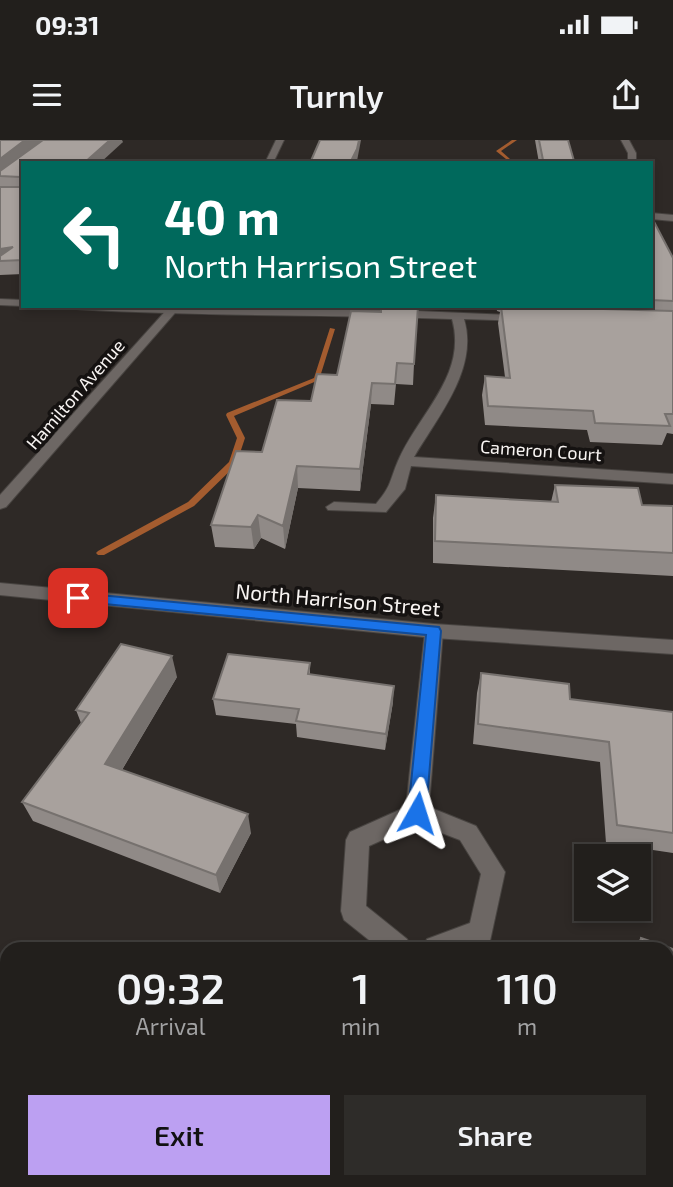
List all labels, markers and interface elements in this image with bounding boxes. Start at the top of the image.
text: 09:31 [35,9,99,40]
icon: menu [28,76,66,114]
text: Turnly [289,76,384,114]
icon: share [607,76,645,114]
text: 40 m [164,186,280,245]
icon: left [49,189,140,280]
text: North Harrison Street [164,246,477,284]
street label: Hamilton Avenue [21,334,129,454]
street label: Cameron Court [479,435,603,465]
pin [48,568,108,628]
street label: North Harrison Street [235,578,441,620]
icon: arrive [59,579,97,617]
position arrow [380,776,454,850]
map controls [574,844,651,921]
button: layers [574,844,651,921]
text: 09:32 [116,962,225,1012]
text: 1 [352,962,369,1012]
text: 110 [497,962,558,1012]
text: Arrival [136,1012,206,1040]
text: min [341,1012,380,1040]
text: m [517,1012,537,1040]
button: Exit [28,1095,330,1175]
button: Share [344,1095,646,1175]

